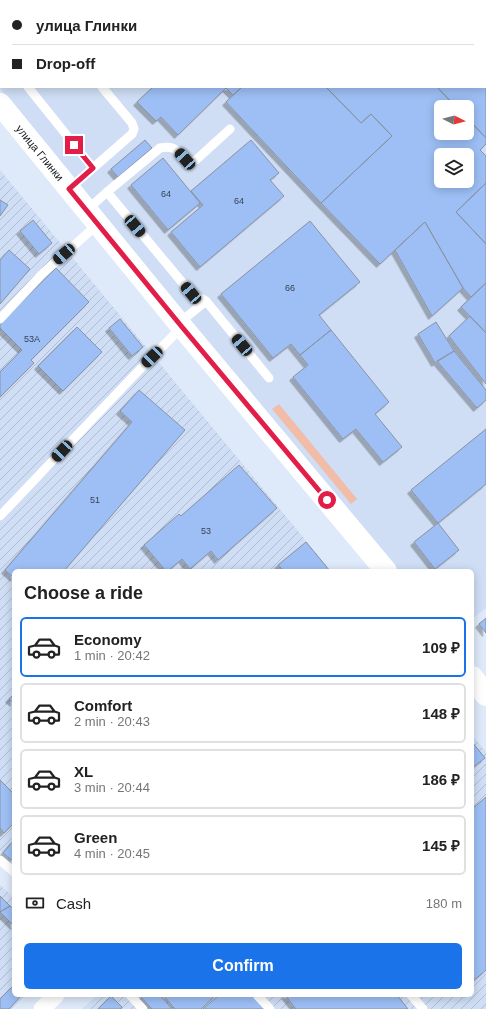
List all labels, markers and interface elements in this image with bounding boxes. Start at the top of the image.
text: улица Глинки [36,17,137,34]
text: Drop-off [36,55,95,72]
north arrow [434,100,474,140]
map controls [434,100,474,188]
street label: улица Глинки [14,123,66,183]
route end [65,136,83,154]
car [173,146,197,172]
button: layers [434,148,474,188]
house number: 64 [161,189,171,199]
house number: 64 [234,196,244,206]
car [123,213,147,239]
car [51,242,77,266]
car [179,280,203,306]
house number: 66 [285,283,295,293]
car [230,332,254,358]
house number: 53А [24,334,40,344]
car [139,344,165,370]
car [49,438,75,464]
route start [318,491,336,509]
house number: 51 [90,495,100,505]
house number: 53 [201,526,211,536]
text: Choose a ride [24,583,143,603]
icon: car [26,629,62,665]
text: Economy [74,631,142,648]
text: 109 ₽ [422,639,460,656]
text: 1 min · 20:42 [74,648,150,663]
icon: car [26,695,62,731]
text: Comfort [74,697,132,714]
text: 148 ₽ [422,705,460,722]
text: 2 min · 20:43 [74,714,150,729]
icon: car [26,761,62,797]
text: XL [74,763,93,780]
text: 186 ₽ [422,771,460,788]
text: 3 min · 20:44 [74,780,150,795]
icon: car [26,827,62,863]
text: Green [74,829,117,846]
text: 145 ₽ [422,837,460,854]
text: 4 min · 20:45 [74,846,150,861]
icon: cash [24,892,46,914]
text: Cash [56,895,91,912]
text: 180 m [426,896,462,911]
button: Confirm [24,943,462,989]

